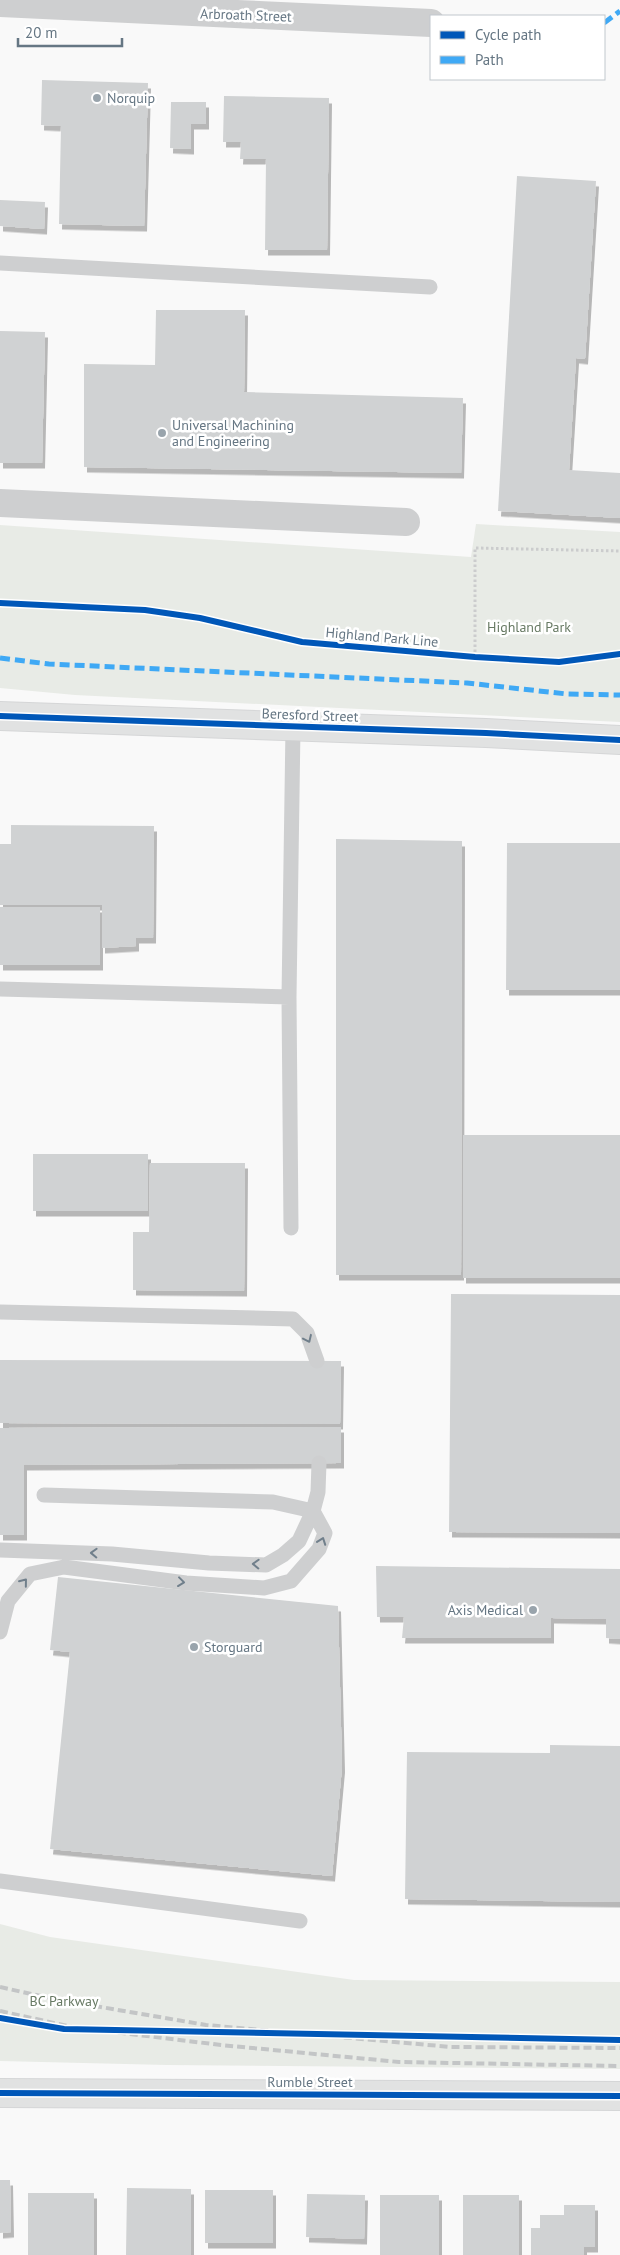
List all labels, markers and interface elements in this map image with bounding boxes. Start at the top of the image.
street label: Arbroath Street [200,4,292,26]
scale bar [18,15,121,47]
legend [430,15,605,80]
text: 20 m [25,23,58,42]
text: Cycle path [475,25,541,44]
text: Path [475,50,504,69]
place label: Norquip [107,89,155,107]
marker: Norquip [91,92,103,104]
place label: Universal Machining and Engineering [172,416,294,450]
marker: Universal Machining and Engineering [156,427,168,439]
park label: Highland Park [487,618,571,636]
street label: Highland Park Line [325,623,439,651]
street label: Beresford Street [261,704,359,726]
one-way arrow [302,1333,312,1342]
one-way arrow [316,1537,326,1546]
one-way arrow [90,1548,98,1559]
one-way arrow [252,1559,260,1570]
one-way arrow [177,1576,185,1587]
one-way arrow [18,1579,26,1588]
place label: Axis Medical [448,1601,523,1619]
marker: Axis Medical [527,1604,539,1616]
place label: Storguard [204,1638,263,1656]
marker: Storguard [188,1641,200,1653]
park label: BC Parkway [30,1992,99,2010]
street label: Rumble Street [267,2073,353,2091]

